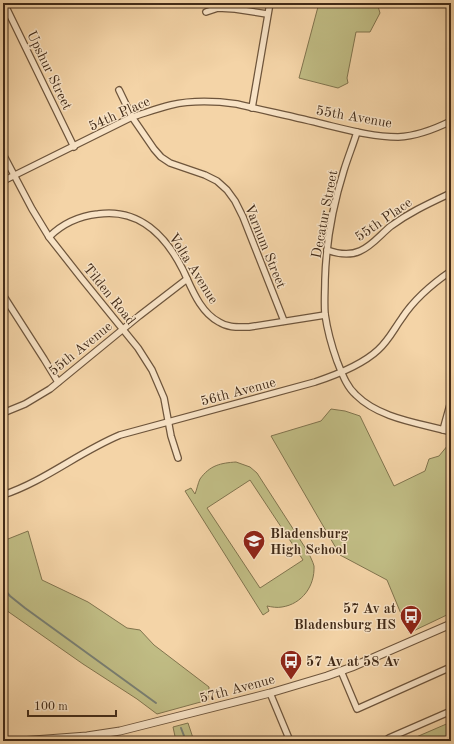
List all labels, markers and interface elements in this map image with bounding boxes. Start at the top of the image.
street label: Upshur Street [24,29,74,112]
street label: 54th Place [87,94,152,134]
street label: 55th Avenue [315,103,393,131]
street label: Decatur Street [310,169,340,259]
street label: 55th Place [353,195,414,244]
street label: Varnum Street [242,202,288,291]
street label: Volta Avenue [166,231,220,306]
street label: Tilden Road [81,261,138,328]
street label: 55th Avenue [46,319,115,378]
street label: 56th Avenue [199,375,277,409]
place label: Bladensburg High School [270,527,348,557]
school or university icon: Bladensburg High School [241,528,267,561]
place label: 57 Av at Bladensburg HS [294,602,396,632]
bus stop icon: 57 Av at Bladensburg HS [398,603,424,636]
bus stop icon: 57 Av at 58 Av [278,648,304,681]
place label: 57 Av at 58 Av [306,655,400,669]
street label: 57th Avenue [198,672,276,706]
scale bar [28,692,116,718]
text: 100 m [34,701,68,713]

